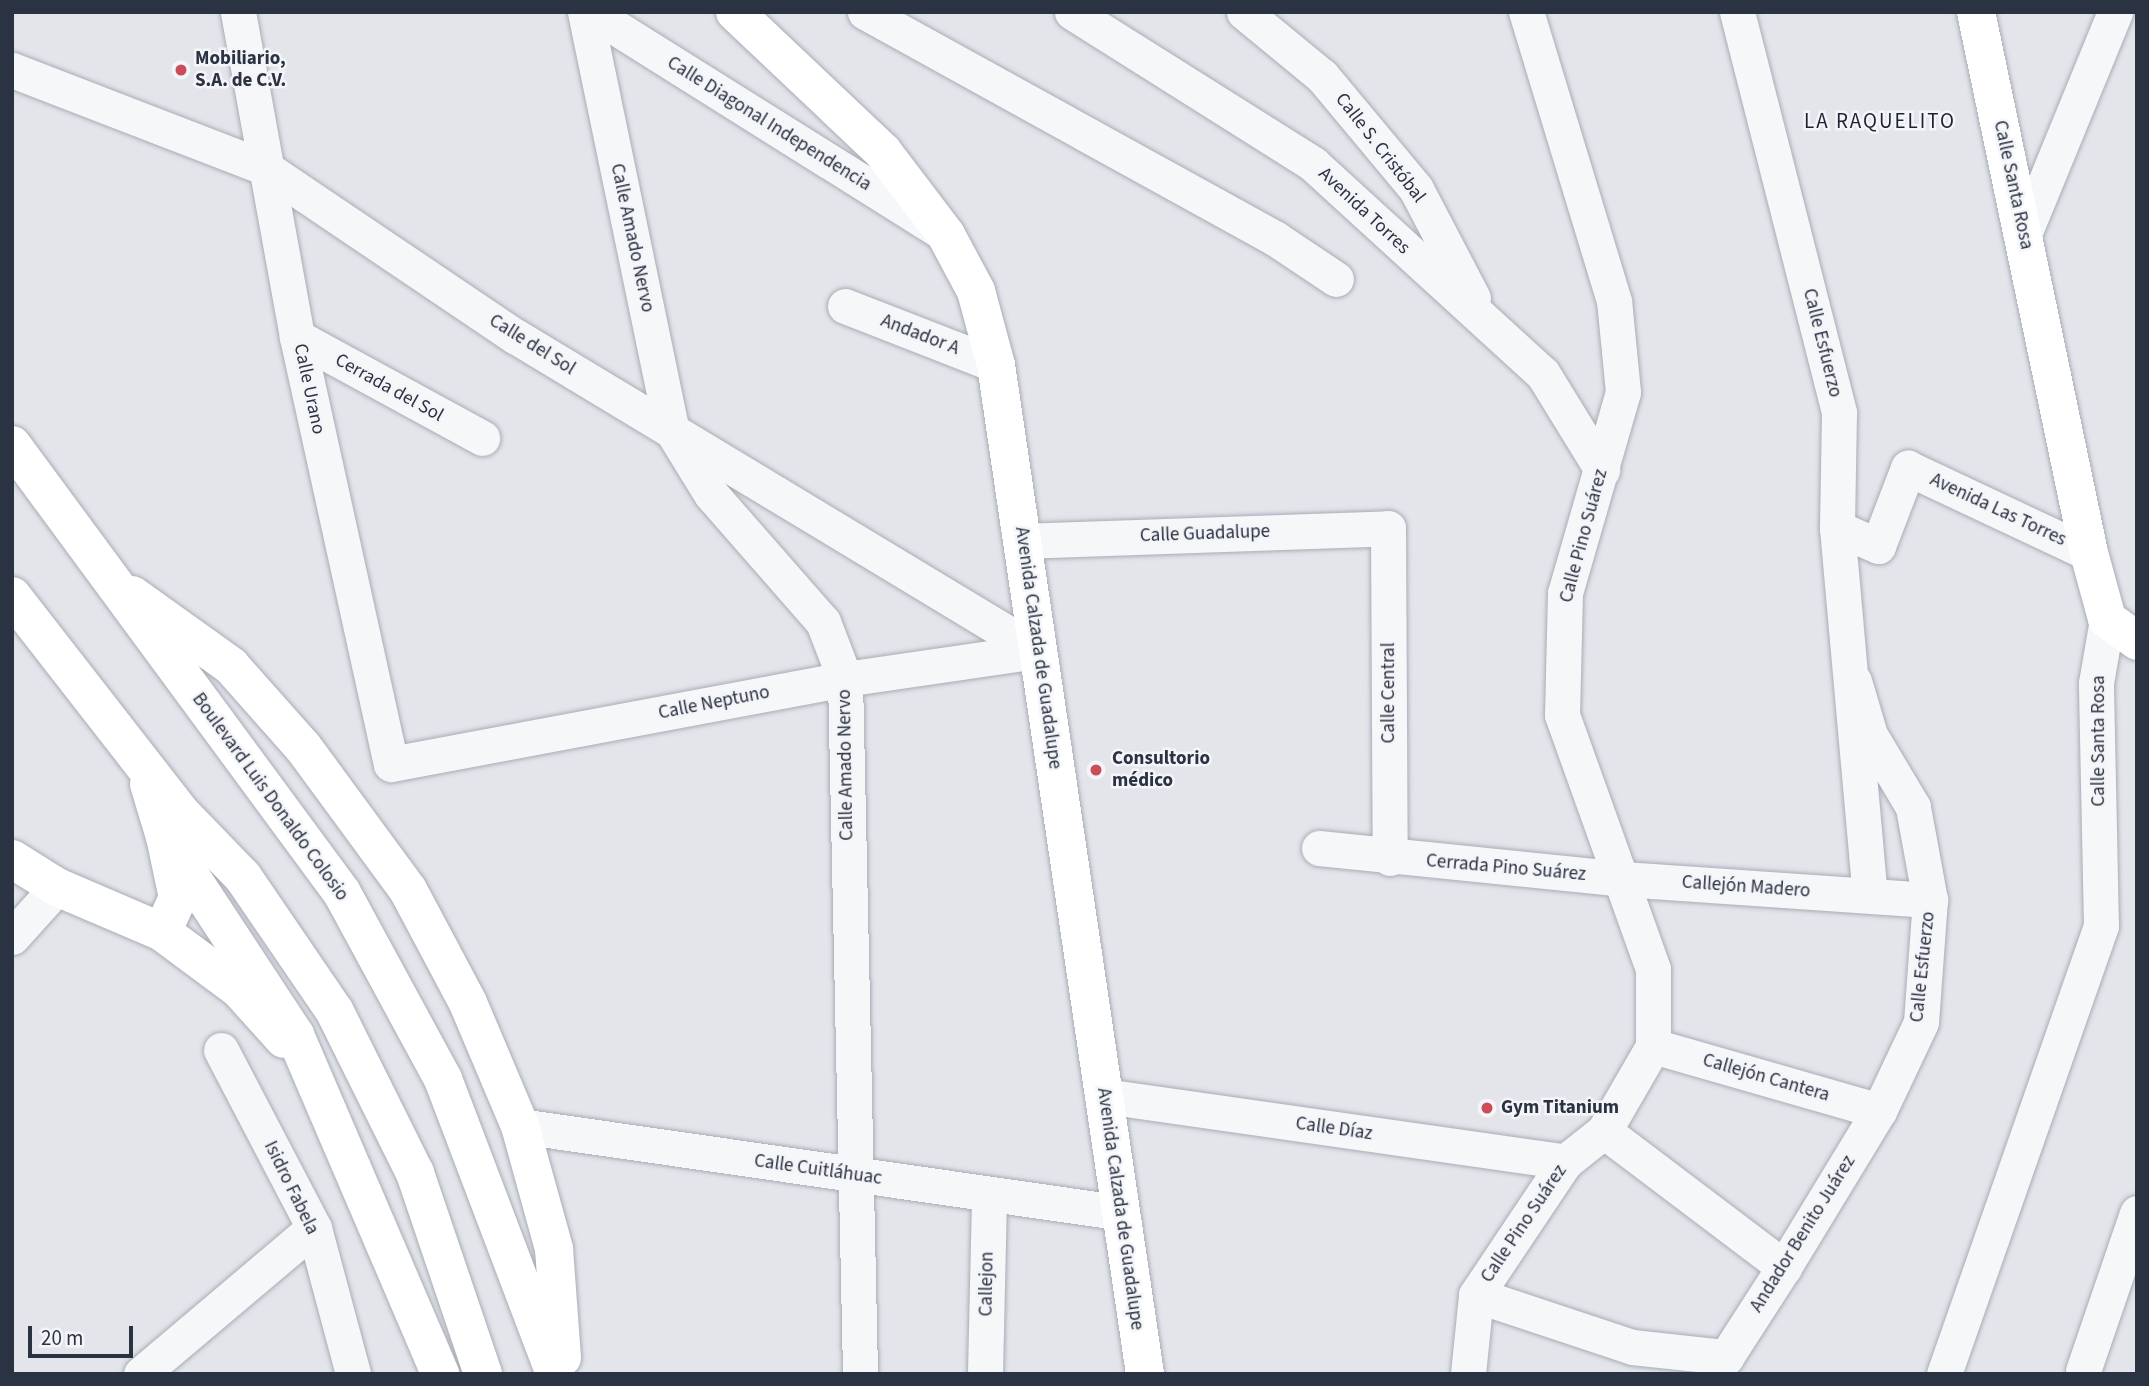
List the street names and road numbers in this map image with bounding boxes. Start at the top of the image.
street label: Calle Diagonal Independencia [663,52,875,196]
street label: Calle S. Cristóbal [1330,89,1430,207]
street label: Calle Santa Rosa [1988,118,2038,252]
street label: Calle Amado Nervo [605,162,659,314]
street label: Avenida Torres [1313,163,1415,259]
street label: Calle Esfuerzo [1797,286,1847,400]
street label: Calle del Sol [485,310,579,380]
street label: Andador A [877,310,963,360]
street label: Calle Urano [288,342,330,436]
street label: Cerrada del Sol [331,349,447,427]
street label: Calle Pino Suárez [1555,467,1613,605]
street label: Avenida Las Torres [1926,468,2070,552]
street label: Calle Guadalupe [1140,520,1270,548]
street label: Avenida Calzada de Guadalupe [1010,525,1066,771]
street label: Calle Central [1378,643,1400,743]
street label: Calle Santa Rosa [2088,675,2110,807]
street label: Calle Neptuno [657,681,771,725]
street label: Boulevard Luis Donaldo Colosio [187,689,353,905]
street label: Calle Amado Nervo [833,689,859,841]
street label: Cerrada Pino Suárez [1425,850,1587,886]
street label: Callejón Madero [1681,871,1811,903]
street label: Calle Esfuerzo [1906,910,1940,1024]
street label: Callejón Cantera [1700,1049,1832,1107]
street label: Avenida Calzada de Guadalupe [1092,1086,1148,1332]
street label: Calle Díaz [1294,1112,1374,1146]
street label: Isidro Fabela [259,1137,323,1239]
street label: Calle Cuitláhuac [753,1150,883,1190]
street label: Andador Benito Juárez [1745,1151,1861,1317]
street label: Calle Pino Suárez [1476,1161,1572,1287]
street label: Callejon [975,1251,999,1317]

